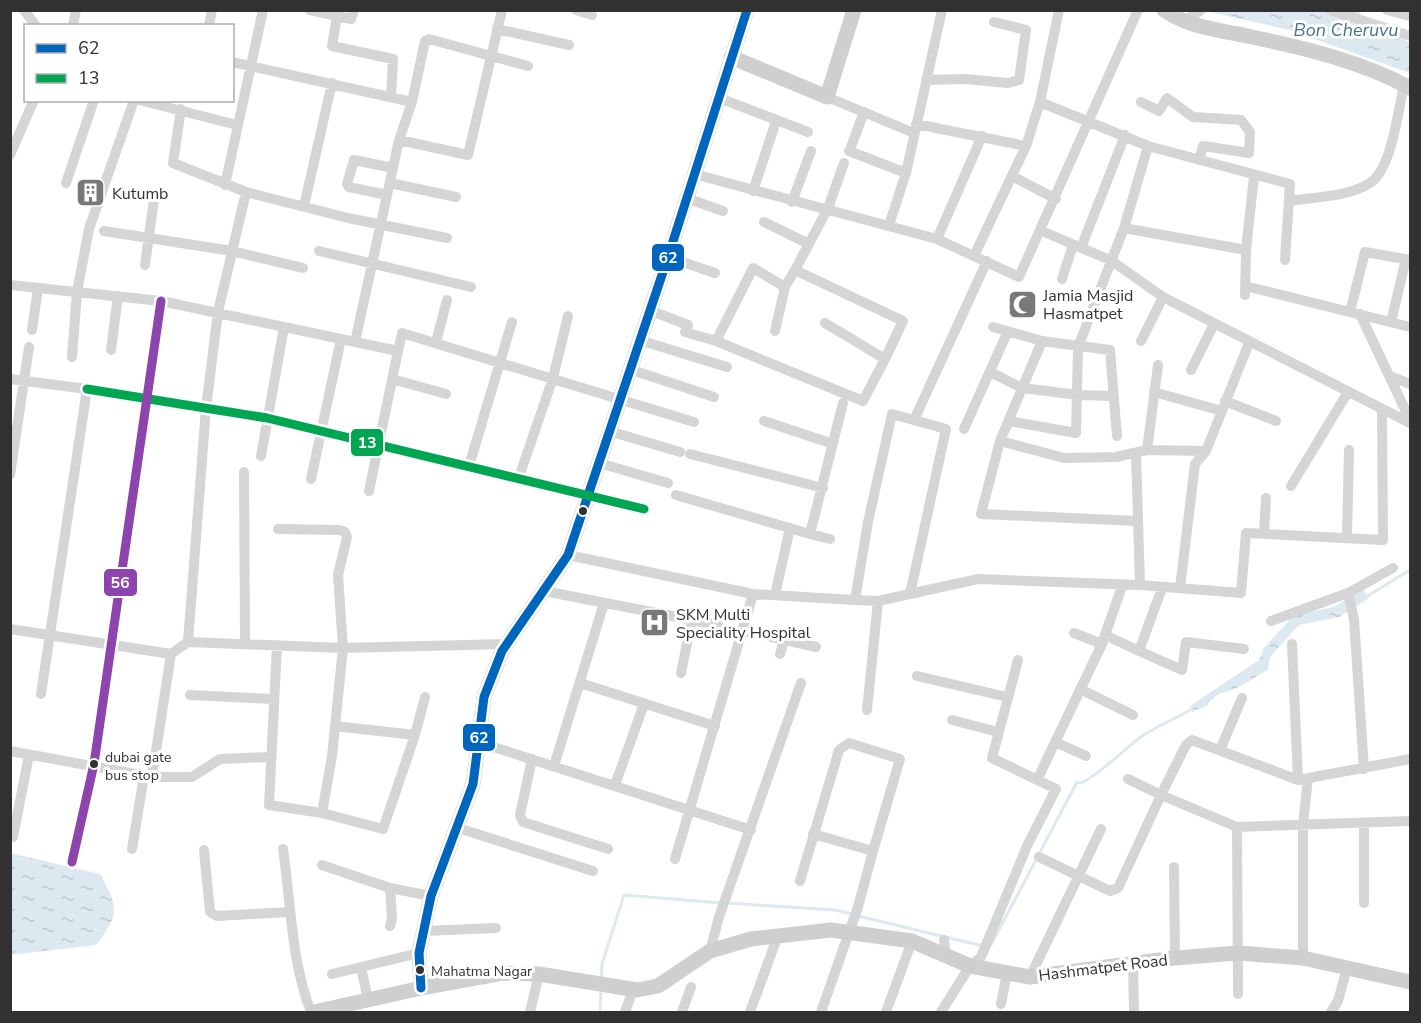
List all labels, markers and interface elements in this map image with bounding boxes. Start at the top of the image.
water label: Bon Cheruvu [1294,18,1398,42]
legend [24,24,234,102]
text: 62 [78,36,100,60]
text: 13 [78,66,100,90]
building icon: Kutumb [75,177,107,209]
place label: Kutumb [112,183,168,205]
line badge: 62 [651,243,685,272]
text: 62 [658,247,678,269]
place label: Jamia Masjid Hasmatpet [1042,285,1133,325]
mosque icon: Jamia Masjid Hasmatpet [1006,288,1038,320]
line badge: 13 [350,428,384,457]
text: 13 [357,432,377,454]
unlabelled marker [577,505,589,517]
line badge: 56 [103,568,138,597]
text: 56 [110,572,130,594]
place label: SKM Multi Speciality Hospital [676,604,811,644]
hospital icon: SKM Multi Speciality Hospital [639,607,671,639]
line badge: 62 [462,723,496,752]
text: 62 [469,727,489,749]
place label: dubai gate bus stop [105,748,171,785]
marker: dubai gate bus stop [88,758,100,770]
street label: Hashmatpet Road [1037,949,1169,987]
place label: Mahatma Nagar [431,962,532,981]
marker: Mahatma Nagar [414,964,426,976]

